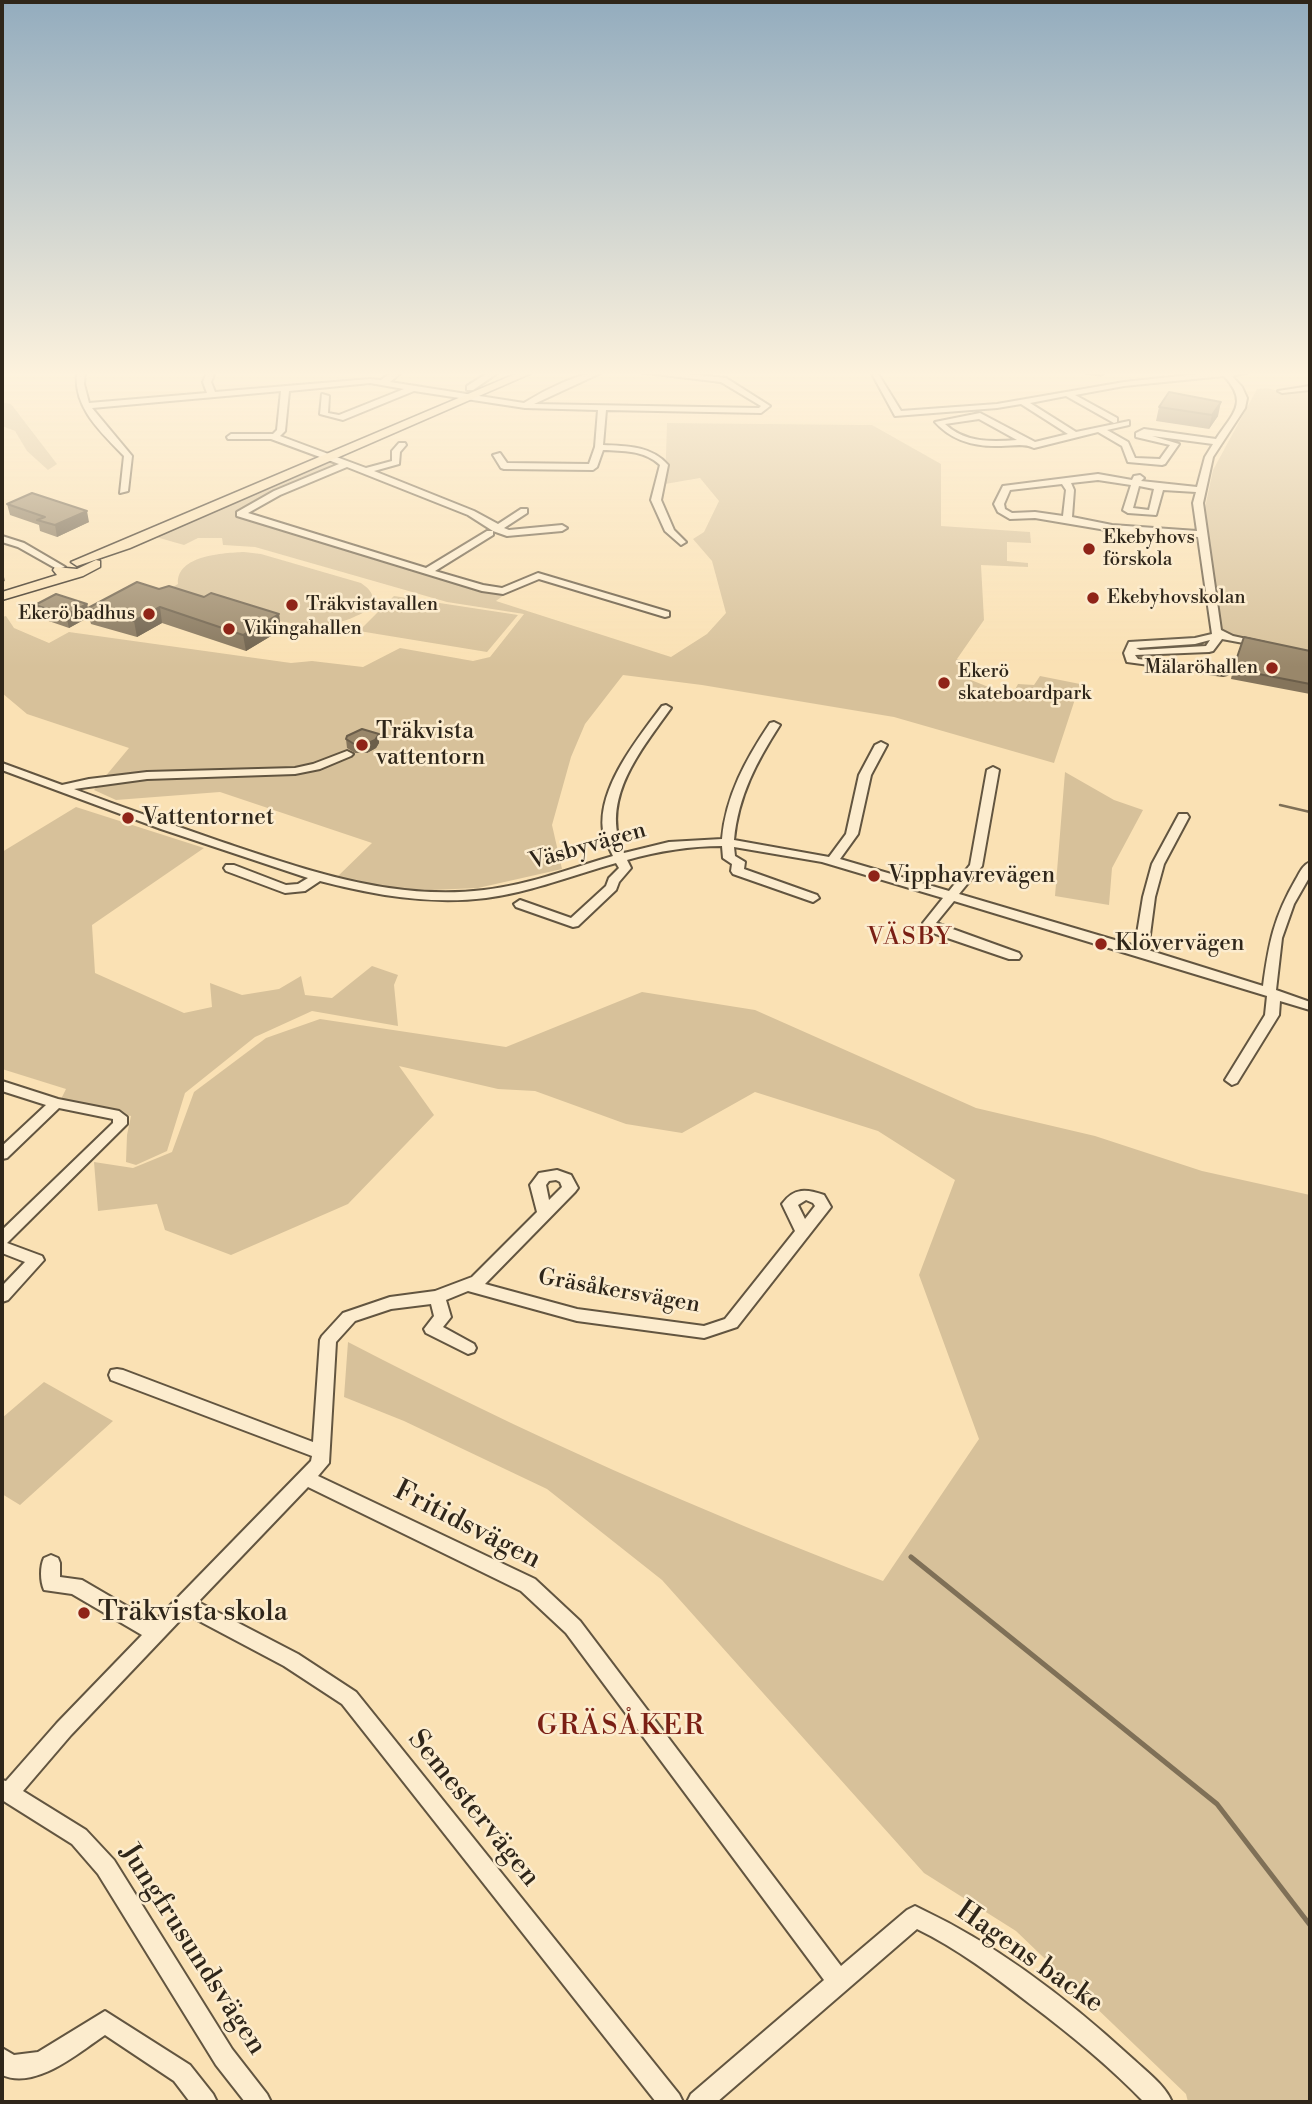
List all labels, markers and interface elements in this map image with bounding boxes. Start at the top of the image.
place label: Ekebyhovs förskola [1103,527,1195,571]
marker: Ekebyhovs förskola [1081,541,1097,557]
place label: Ekebyhovskolan [1107,587,1246,609]
marker: Ekebyhovskolan [1085,590,1101,606]
place label: Träkvistavallen [306,594,438,616]
marker: Träkvistavallen [284,597,300,613]
place label: Ekerö badhus [18,603,135,625]
marker: Ekerö badhus [141,606,157,622]
place label: Vikingahallen [243,618,362,640]
marker: Vikingahallen [221,621,237,637]
place label: Mälaröhallen [1145,657,1258,679]
marker: Mälaröhallen [1264,660,1280,676]
place label: Ekerö skateboardpark [958,661,1091,705]
marker: Ekerö skateboardpark [936,675,952,691]
place label: Träkvista vattentorn [376,718,485,772]
marker: Träkvista vattentorn [354,737,370,753]
place label: Vattentornet [142,804,274,832]
marker: Vattentornet [120,810,136,826]
street label: Väsbyvägen [526,817,650,877]
place label: Vipphavrevägen [888,862,1055,890]
marker: Vipphavrevägen [866,868,882,884]
district label: VÄSBY [868,924,952,952]
place label: Klövervägen [1115,930,1245,958]
marker: Klövervägen [1093,936,1109,952]
street label: Gräsåkersvägen [536,1264,702,1320]
street label: Fritidsvägen [388,1475,546,1577]
place label: Träkvista skola [98,1596,288,1630]
marker: Träkvista skola [76,1605,92,1621]
district label: GRÄSÅKER [538,1710,704,1744]
street label: Semestervägen [400,1724,546,1894]
street label: Jungfrusundsvägen [111,1838,273,2062]
street label: Hagens backe [949,1895,1109,2021]

